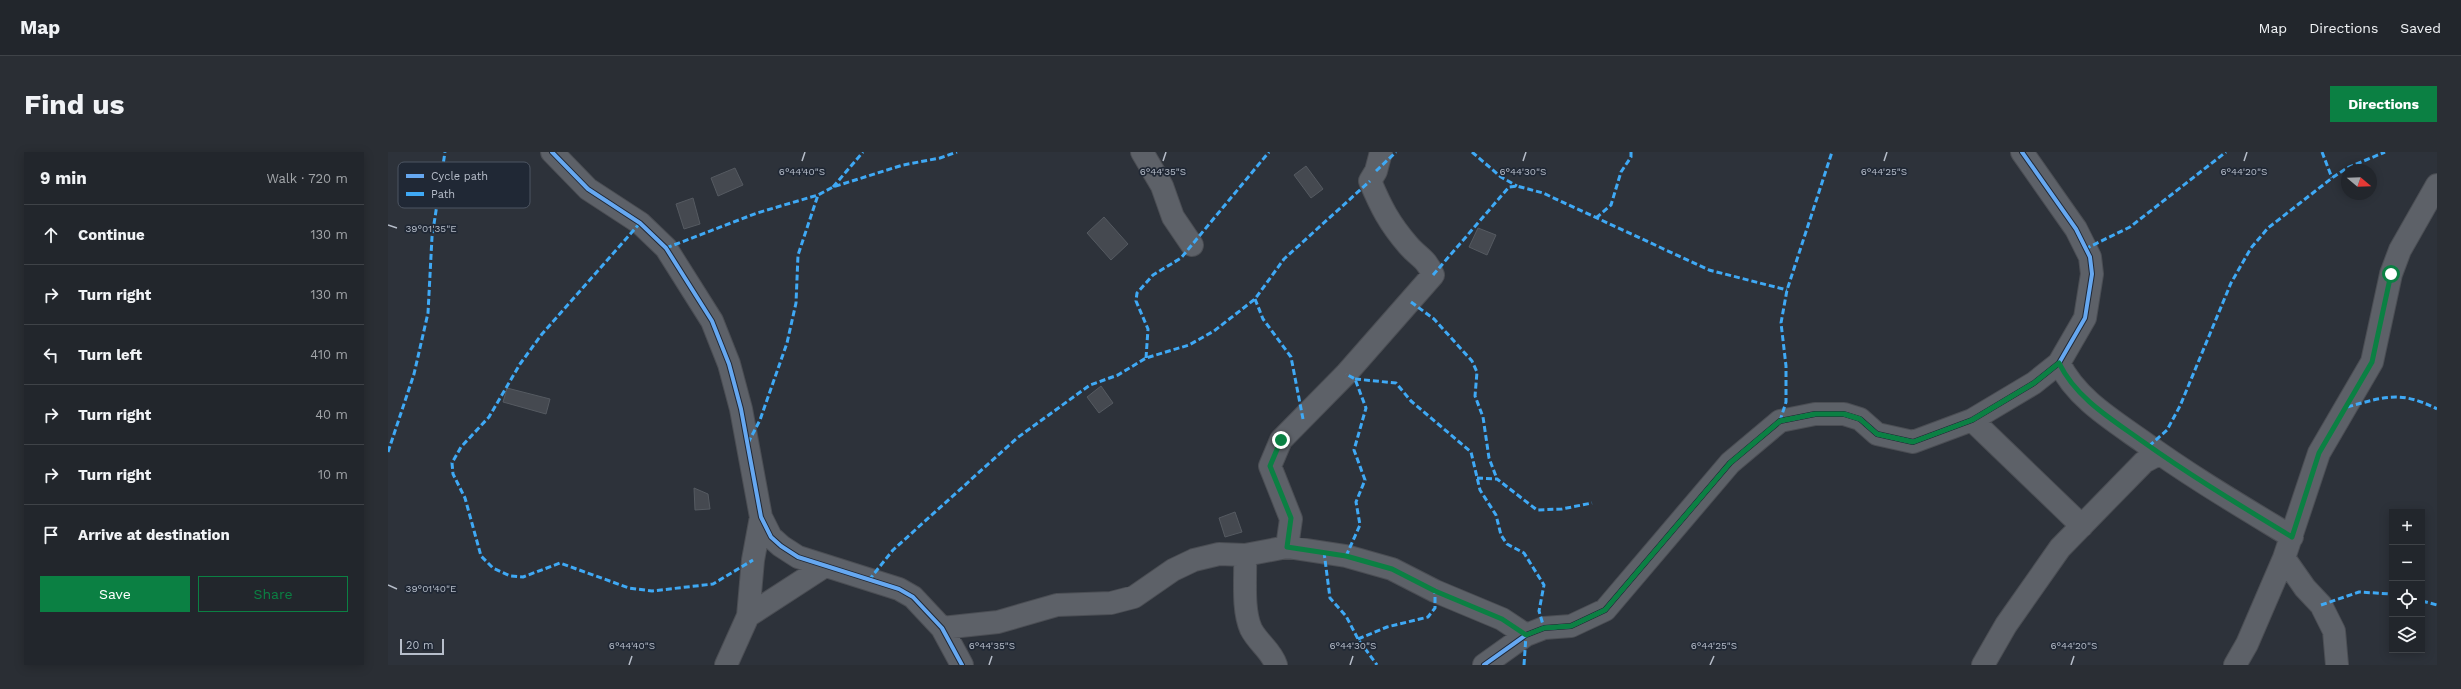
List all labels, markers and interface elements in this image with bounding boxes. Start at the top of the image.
text: Map [20,16,60,39]
text: Map [2259,20,2287,36]
text: Directions [2309,20,2378,36]
text: Saved [2400,20,2441,36]
button: Directions [2330,86,2437,122]
text: Find us [24,88,124,121]
legend [398,162,530,208]
north arrow [2341,164,2377,200]
text: 6°44'40"S [779,166,825,177]
text: 6°44'35"S [1140,166,1186,177]
text: 6°44'30"S [1500,166,1546,177]
text: 6°44'25"S [1861,166,1907,177]
text: 6°44'20"S [2221,166,2267,177]
text: 9 min [40,168,87,188]
text: Cycle path [431,170,488,183]
text: Walk · 720 m [267,171,348,186]
text: Path [431,188,455,201]
text: 39°01'35"E [405,223,457,234]
icon: ahead [40,224,62,246]
text: Continue [78,226,145,244]
text: 130 m [310,227,348,242]
route start [2382,265,2400,283]
icon: right [40,284,62,306]
text: Turn right [78,286,151,304]
text: 130 m [310,287,348,302]
icon: left [40,344,62,366]
text: Turn left [78,346,142,364]
text: 410 m [310,347,348,362]
icon: right [40,404,62,426]
text: Turn right [78,406,151,424]
text: 40 m [315,407,348,422]
route end [1272,431,1290,449]
icon: right [40,464,62,486]
text: Turn right [78,466,151,484]
text: 10 m [318,467,348,482]
map controls [2389,509,2425,653]
button: + [2389,509,2425,545]
icon: arrive [40,524,62,546]
text: Arrive at destination [78,526,230,544]
button: − [2389,545,2425,581]
button: Save [40,576,190,612]
button: Share [198,576,348,612]
button: locate [2389,581,2425,617]
text: 39°01'40"E [406,583,456,594]
button: layers [2389,617,2425,653]
scale bar [400,637,444,656]
text: 20 m [406,639,434,652]
text: 6°44'40"S [609,640,655,651]
text: 6°44'35"S [969,640,1015,651]
text: 6°44'30"S [1330,640,1376,651]
text: 6°44'25"S [1691,640,1737,651]
text: 6°44'20"S [2051,640,2097,651]

